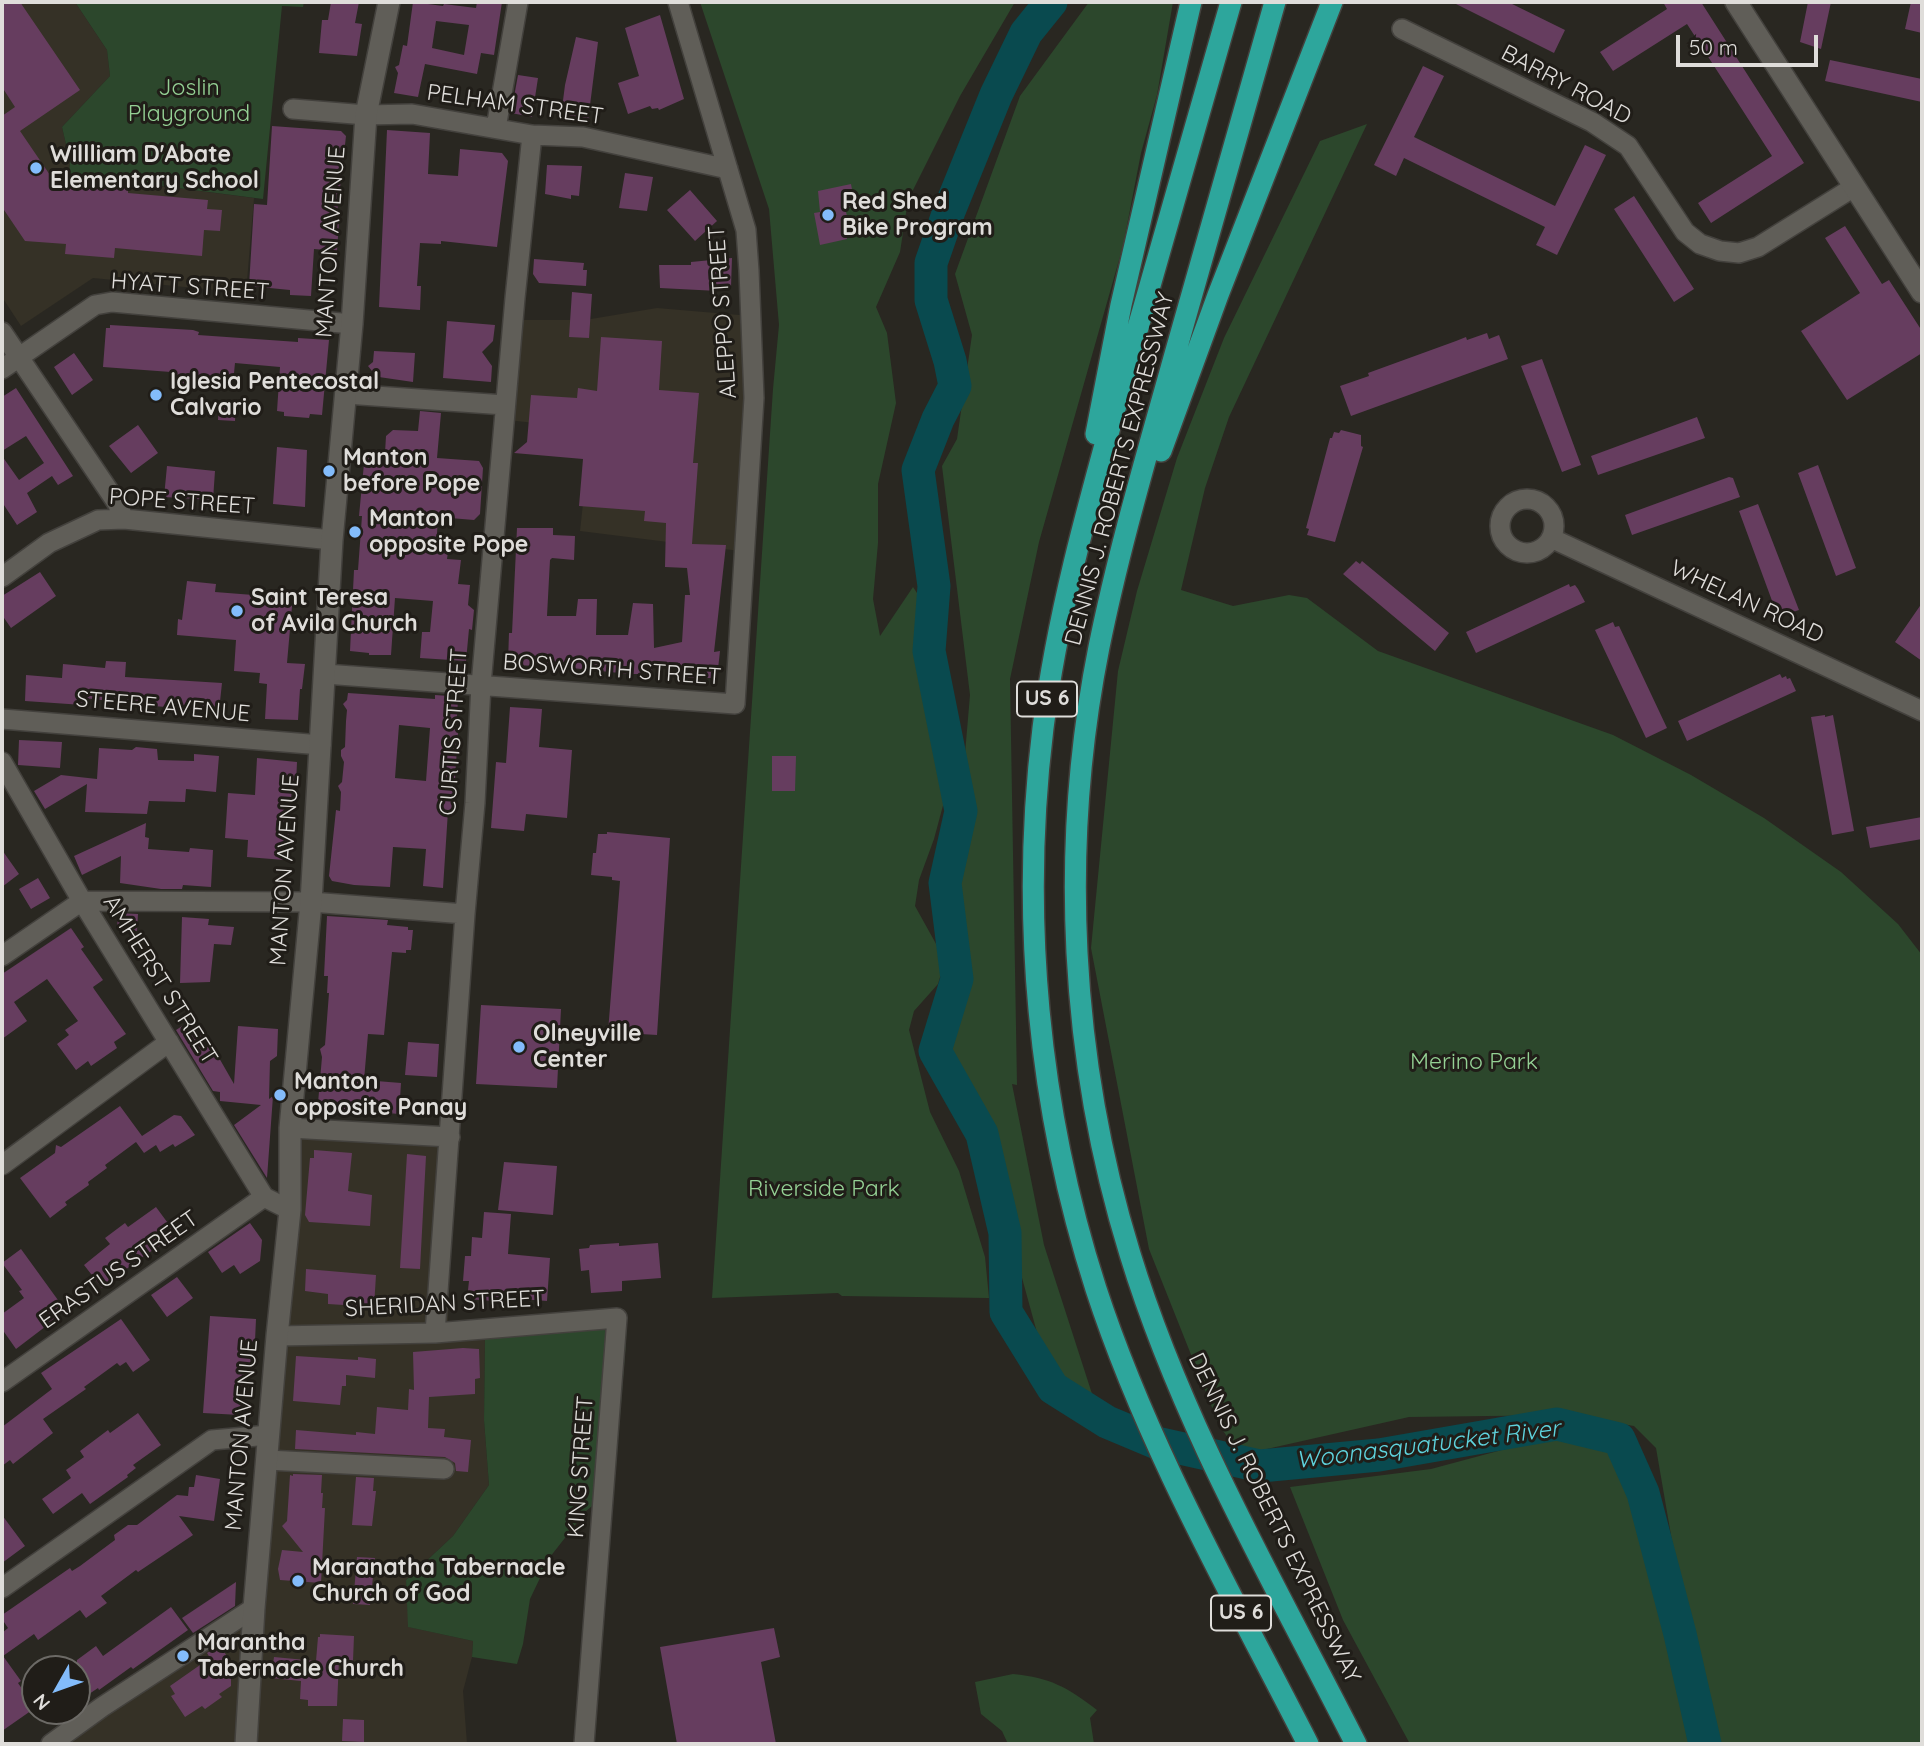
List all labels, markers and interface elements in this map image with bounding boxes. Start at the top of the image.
scale bar [1679,21,1821,65]
text: 50 m [1689,34,1738,60]
street label: BARRY ROAD [1496,39,1636,131]
park label: Joslin Playground [128,74,250,128]
street label: PELHAM STREET [425,79,605,131]
place label: Willliam D'Abate Elementary School [50,141,259,195]
street label: MANTON AVENUE [311,145,351,339]
marker: Willliam D'Abate Elementary School [28,160,44,176]
place label: Red Shed Bike Program [842,188,993,242]
marker: Red Shed Bike Program [820,207,836,223]
street label: ALEPPO STREET [703,224,743,400]
street label: HYATT STREET [110,268,270,306]
street label: DENNIS J. ROBERTS EXPRESSWAY [1060,290,1180,648]
place label: Iglesia Pentecostal Calvario [170,368,379,422]
marker: Iglesia Pentecostal Calvario [148,387,164,403]
place label: Manton before Pope [343,444,480,498]
marker: Manton before Pope [321,463,337,479]
street label: POPE STREET [108,483,256,521]
place label: Manton opposite Pope [369,505,528,559]
marker: Manton opposite Pope [347,524,363,540]
street label: WHELAN ROAD [1666,554,1828,650]
place label: Saint Teresa of Avila Church [251,584,418,638]
marker: Saint Teresa of Avila Church [229,603,245,619]
street label: CURTIS STREET [434,647,474,817]
street label: BOSWORTH STREET [502,649,722,691]
road number: US 6 [1017,682,1077,716]
street label: STEERE AVENUE [75,686,251,728]
street label: MANTON AVENUE [265,773,305,967]
street label: AMHERST STREET [97,890,223,1070]
place label: Olneyville Center [533,1020,641,1074]
marker: Olneyville Center [511,1039,527,1055]
park label: Merino Park [1410,1048,1538,1076]
place label: Manton opposite Panay [294,1068,467,1122]
marker: Manton opposite Panay [272,1087,288,1103]
park label: Riverside Park [748,1175,900,1203]
street label: ERASTUS STREET [34,1205,204,1335]
street label: SHERIDAN STREET [344,1285,546,1323]
street label: MANTON AVENUE [220,1338,264,1532]
street label: DENNIS J. ROBERTS EXPRESSWAY [1182,1348,1366,1688]
street label: KING STREET [562,1395,600,1539]
water label: Woonasquatucket River [1294,1415,1562,1475]
place label: Maranatha Tabernacle Church of God [312,1554,566,1608]
marker: Maranatha Tabernacle Church of God [290,1573,306,1589]
road number: US 6 [1211,1596,1271,1630]
place label: Marantha Tabernacle Church [197,1629,404,1683]
marker: Marantha Tabernacle Church [175,1648,191,1664]
north arrow [21,1655,91,1725]
text: N [28,1689,55,1715]

